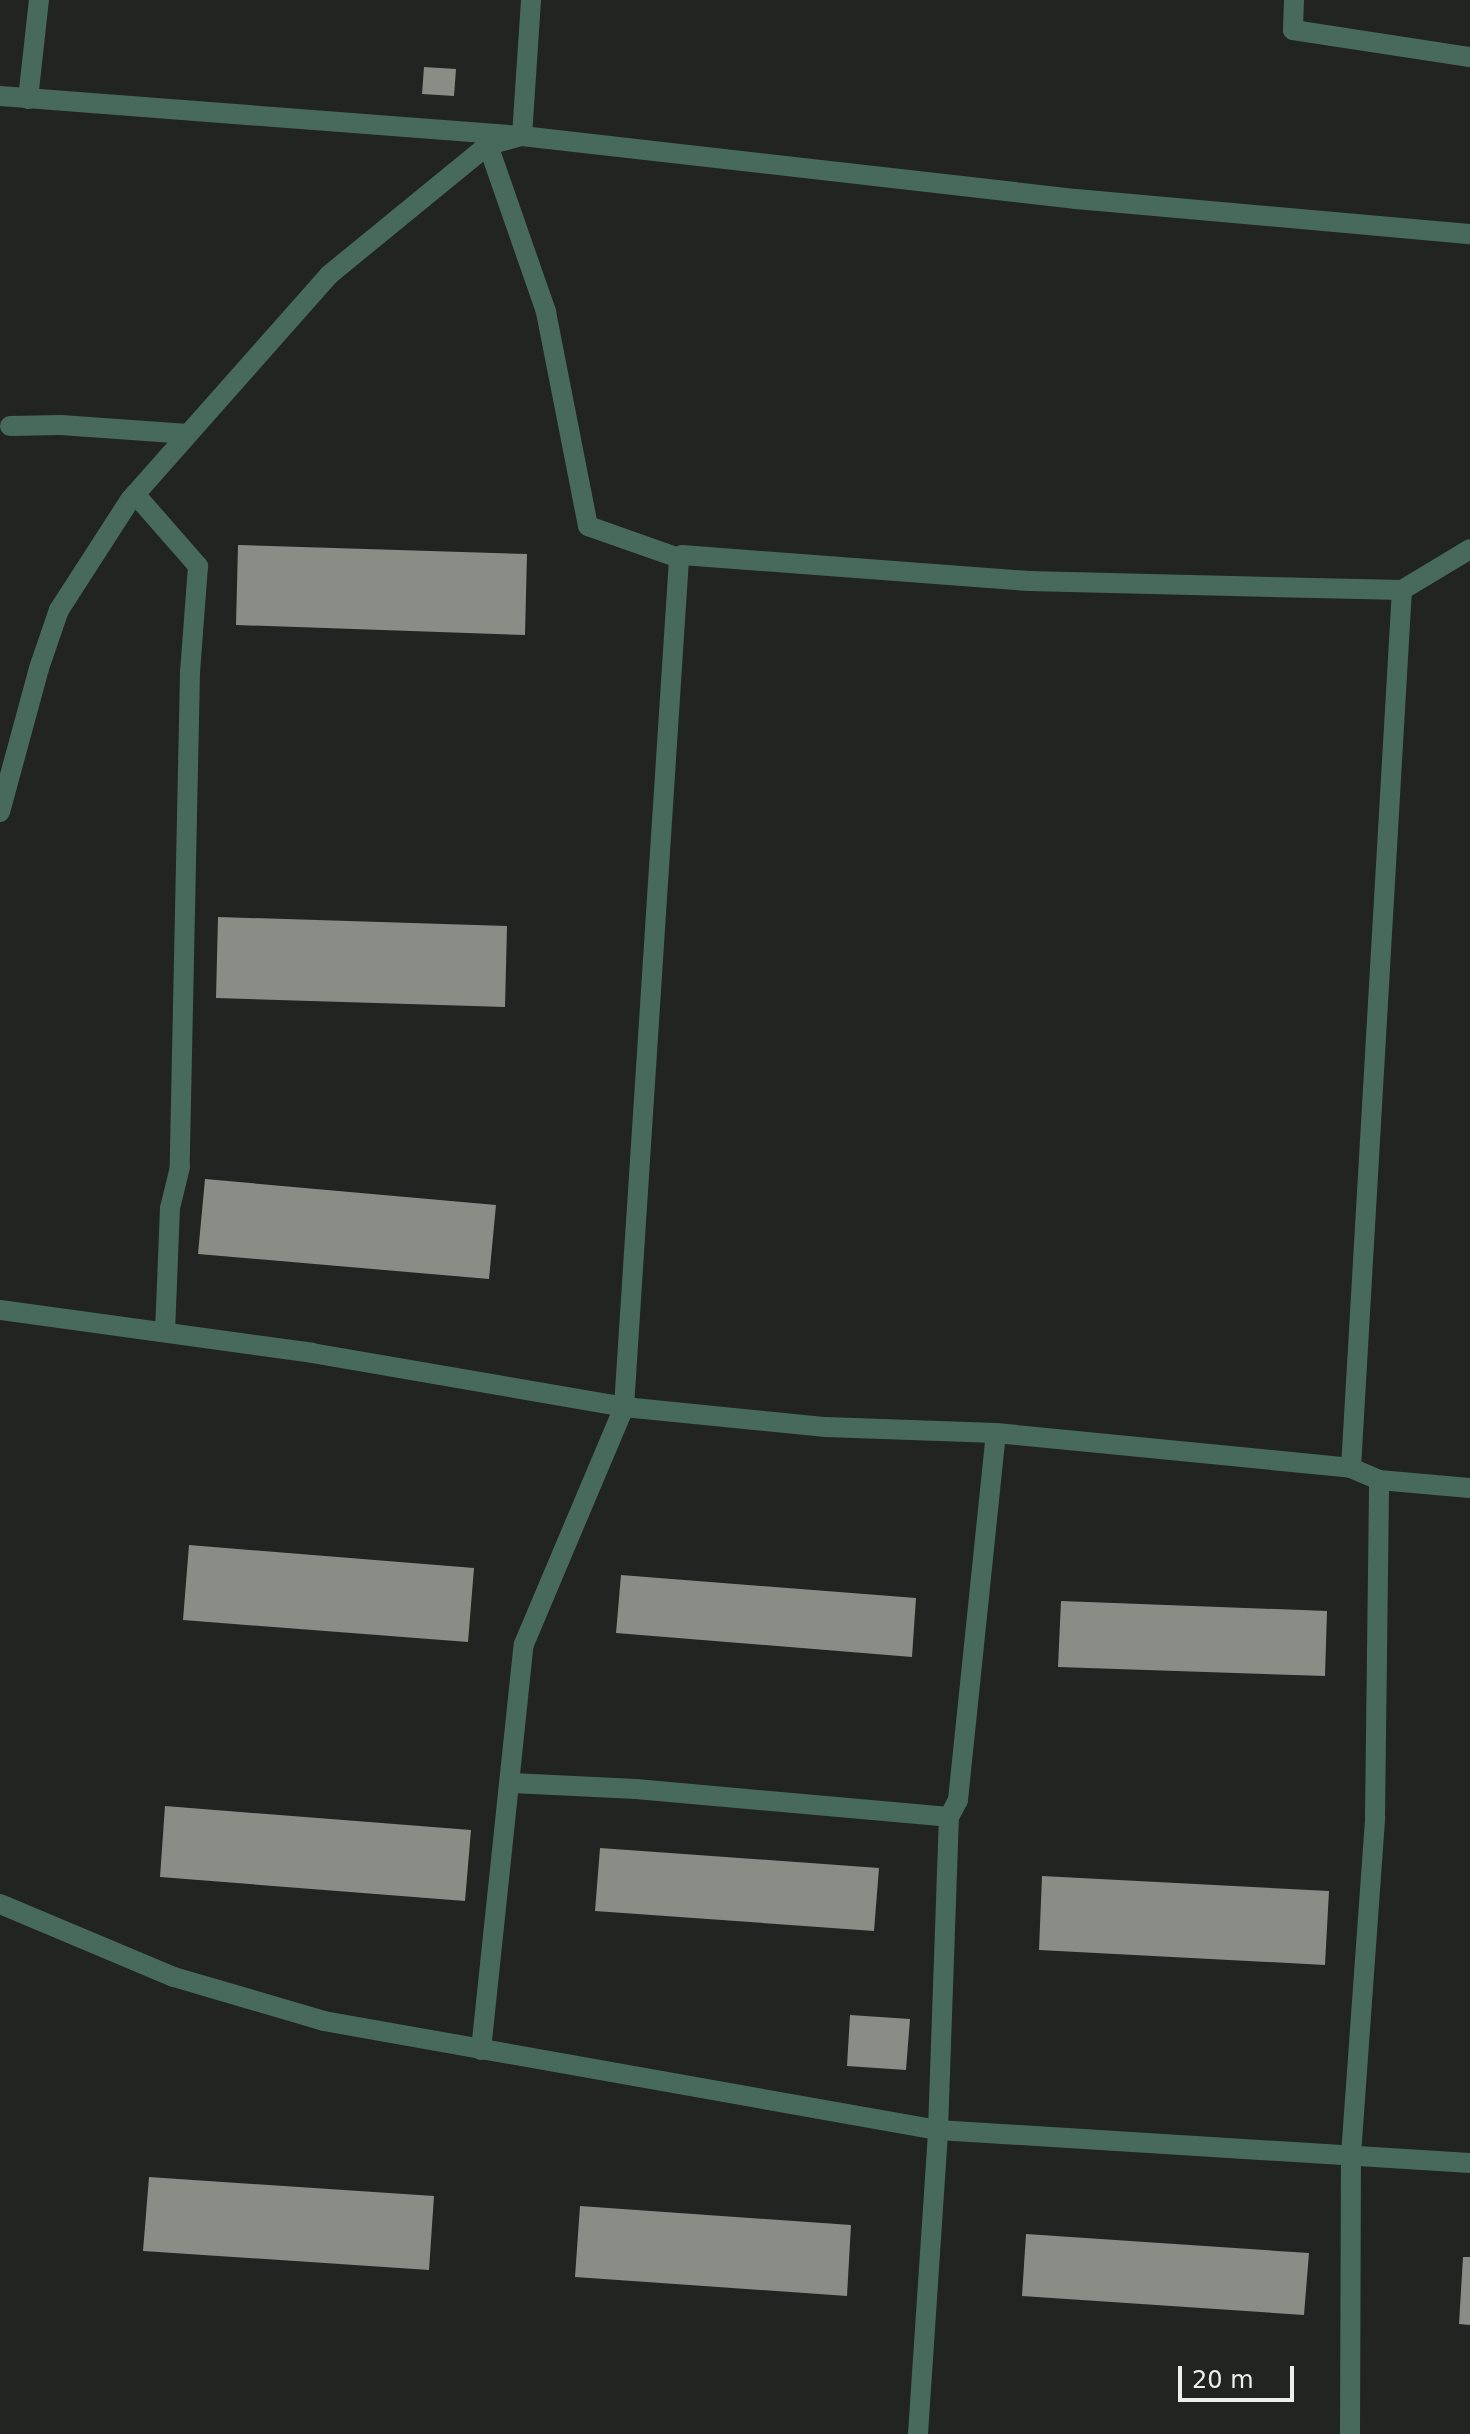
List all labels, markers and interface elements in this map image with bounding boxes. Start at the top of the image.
scale bar [1182,2350,1298,2400]
text: 20 m [1192,2366,1254,2394]

